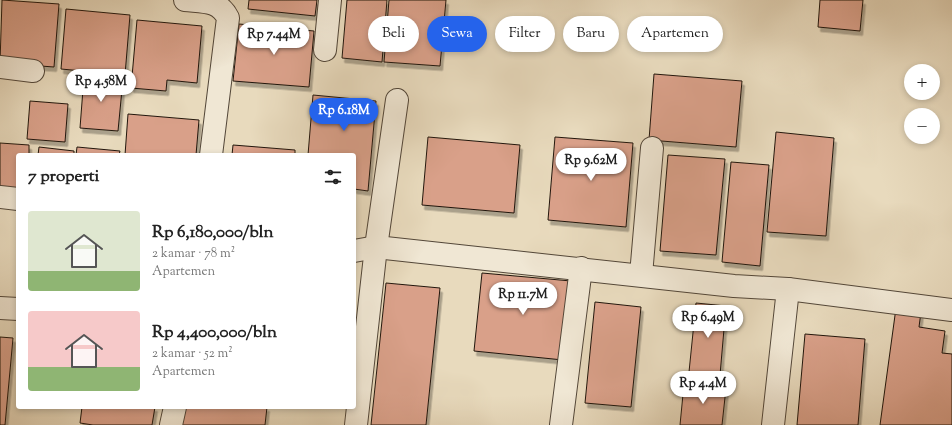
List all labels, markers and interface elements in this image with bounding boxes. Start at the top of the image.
chip: Beli [368,16,419,52]
chip: Sewa [427,16,487,52]
chip: Filter [495,16,555,52]
chip: Baru [563,16,619,52]
chip: Apartemen [627,16,723,52]
pin: Rp 7.44M [233,22,315,56]
text: Rp 7.44M [247,26,301,44]
map controls [904,64,940,144]
button: + [904,64,940,100]
pin: Rp 4.58M [60,69,142,103]
text: Rp 4.58M [75,73,127,91]
pin: Rp 6.18M [303,98,385,132]
text: Rp 6.18M [318,102,370,120]
button: − [904,108,940,144]
pin: Rp 9.62M [550,148,632,182]
text: Rp 9.62M [565,152,617,170]
text: 7 properti [28,165,99,189]
icon: filters [322,166,344,188]
text: Rp 6,180,000/bln [152,221,274,245]
icon: home [60,227,108,275]
text: 2 kamar · 78 m² [152,245,235,263]
text: Apartemen [152,263,215,281]
pin: Rp 11.7M [482,282,564,316]
text: Rp 11.7M [498,286,548,304]
pin: Rp 6.49M [667,305,749,339]
text: Rp 6.49M [681,309,735,327]
text: Rp 4,400,000/bln [152,321,277,345]
icon: home [60,327,108,375]
text: 2 kamar · 52 m² [152,345,233,363]
text: Apartemen [152,363,215,381]
pin: Rp 4.4M [666,371,740,405]
text: Rp 4.4M [679,375,727,393]

